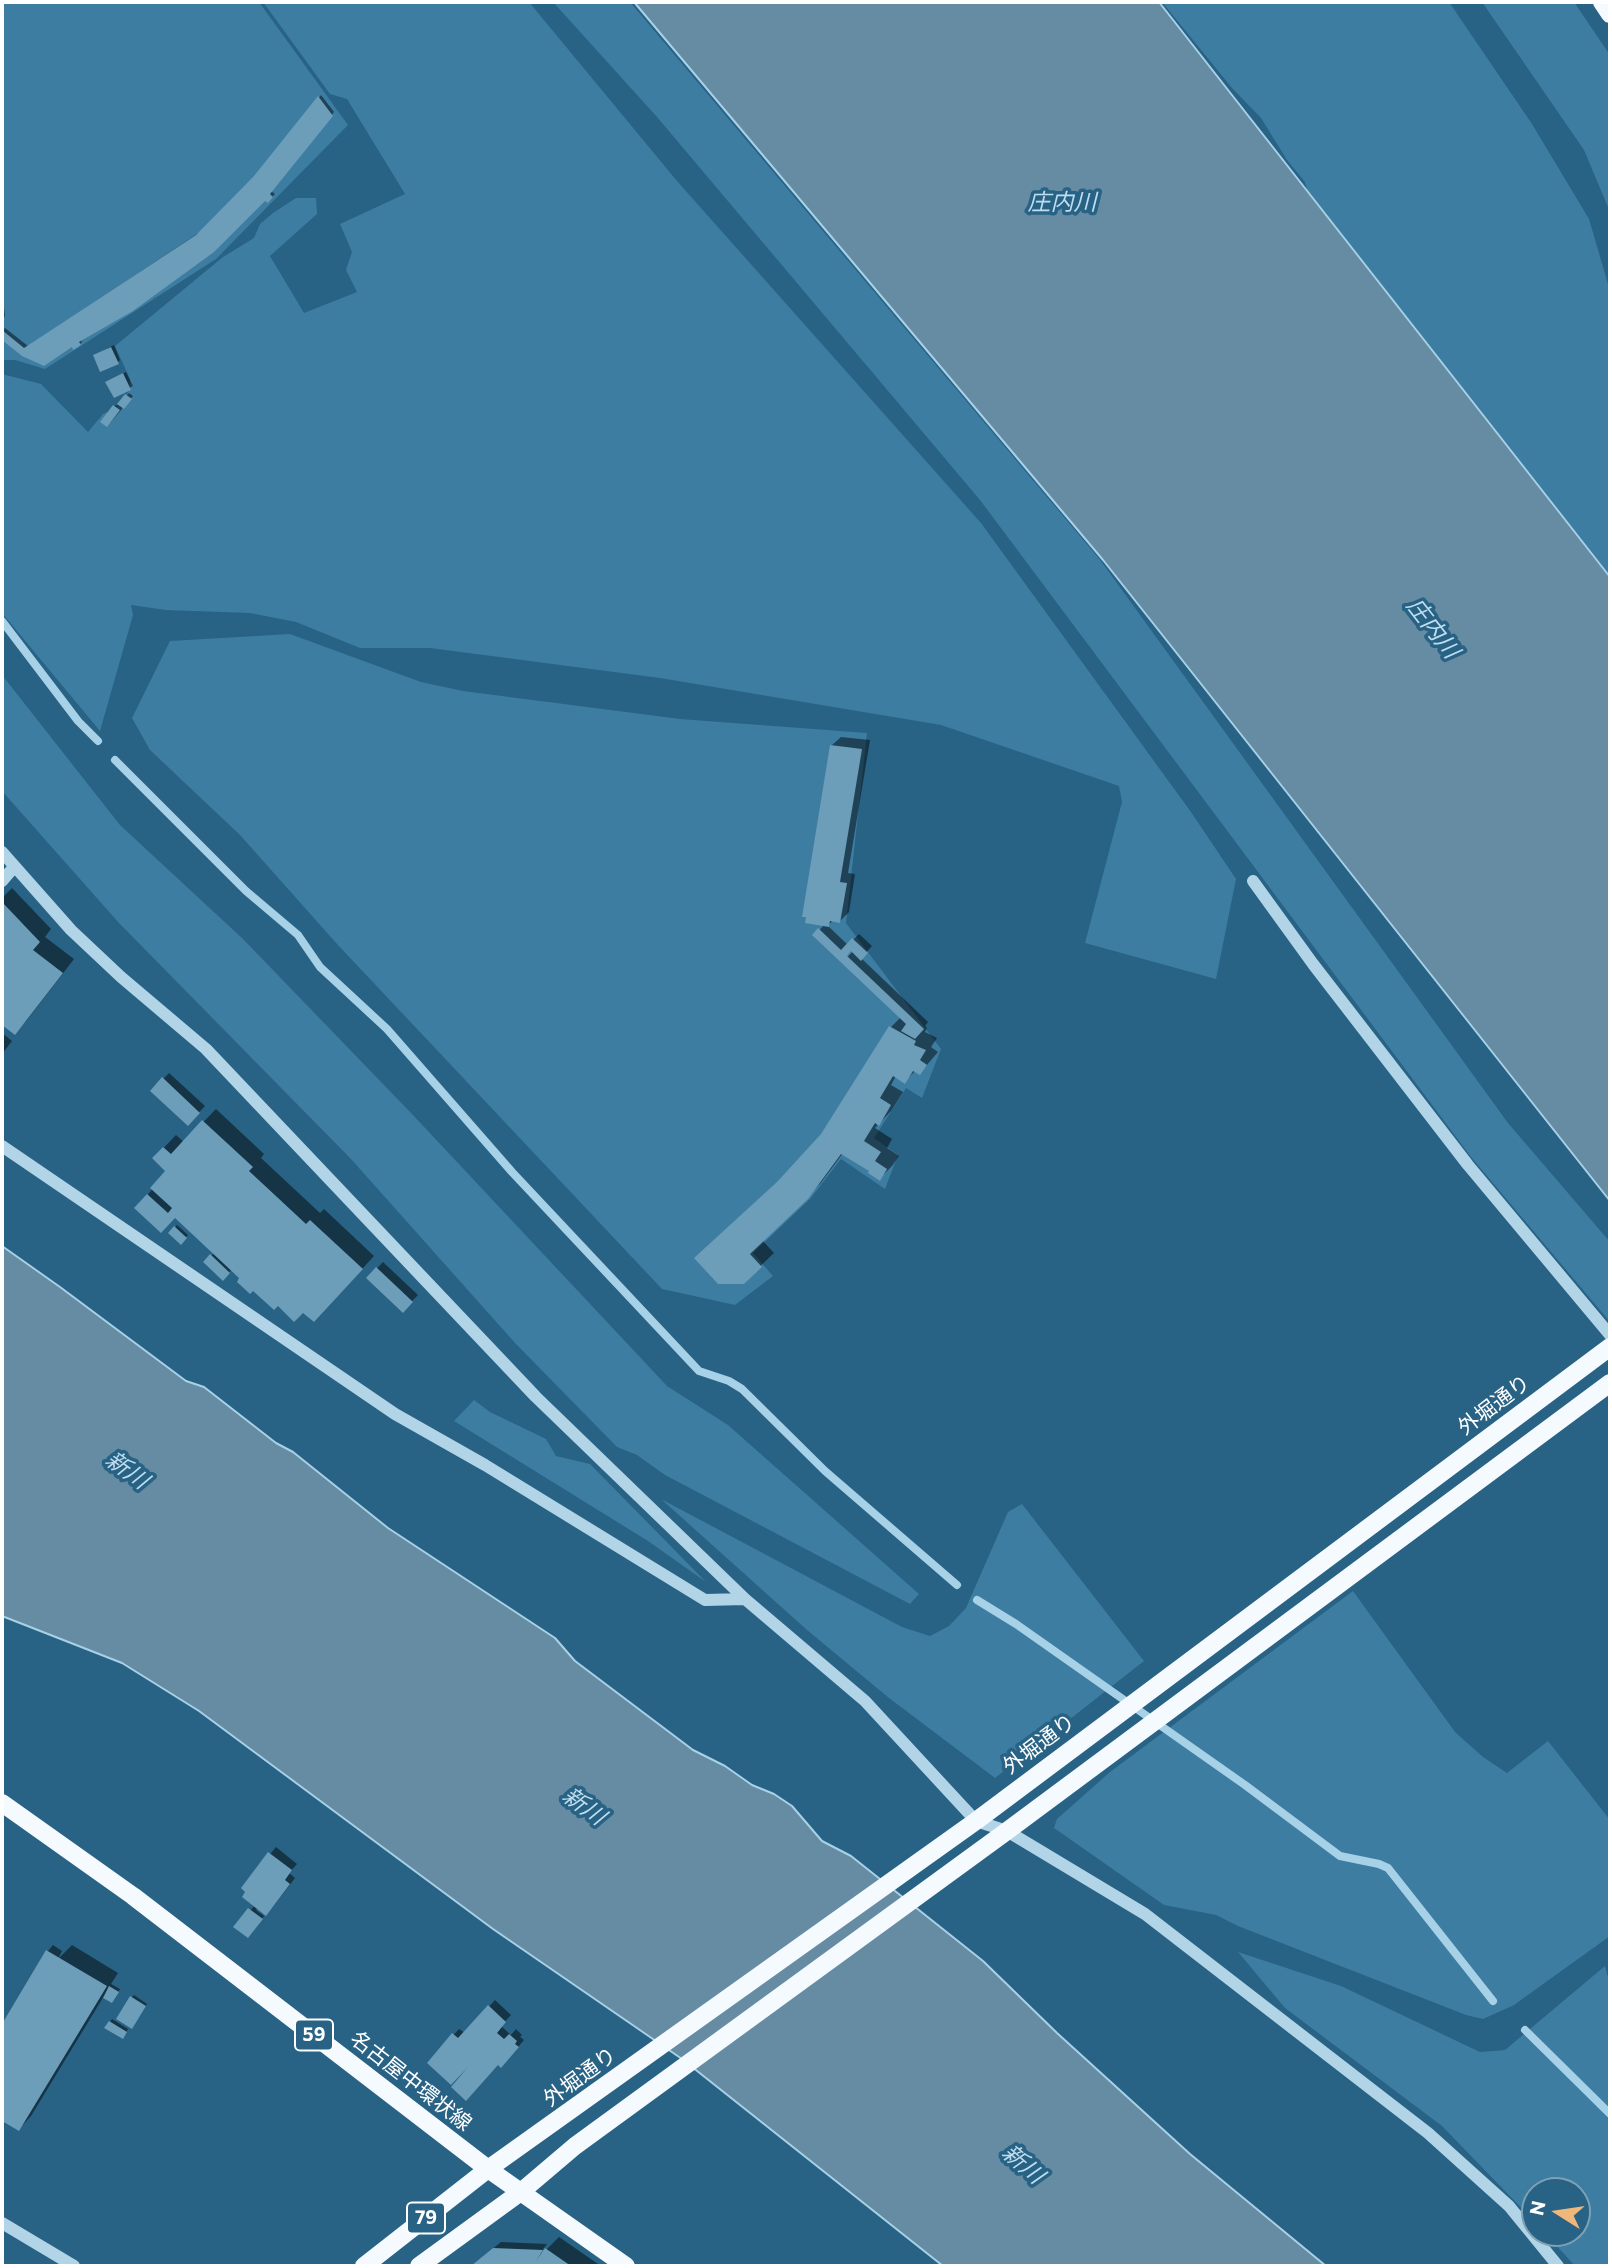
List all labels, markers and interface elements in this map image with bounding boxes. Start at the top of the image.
water label: 庄内川 [1028,188,1096,216]
water label: 庄内川 [1401,592,1465,664]
street label: 外堀通り [1453,1370,1535,1440]
water label: 新川 [100,1445,154,1495]
street label: 外堀通り [998,1709,1080,1779]
water label: 新川 [557,1781,611,1831]
road number: 59 [295,2020,333,2050]
street label: 名古屋中環状線 [345,2026,477,2136]
street label: 外堀通り [539,2042,621,2112]
water label: 新川 [997,2138,1049,2190]
north arrow [1521,2177,1591,2247]
text: N [1524,2199,1550,2217]
road number: 79 [407,2202,445,2234]

